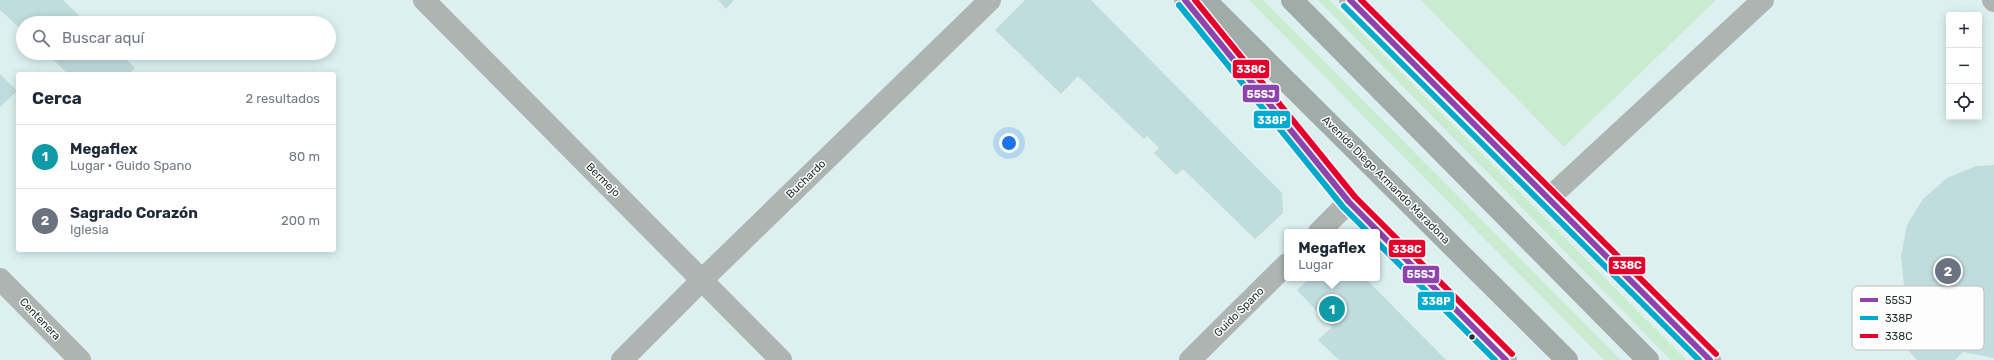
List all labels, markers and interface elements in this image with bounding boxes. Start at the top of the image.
map controls [1946,12,1982,120]
button: + [1946,12,1982,48]
search box [16,16,336,60]
icon: search [30,27,52,49]
text: Buscar aquí [62,29,144,47]
button: − [1946,48,1982,84]
line badge: 338C [1232,59,1270,79]
text: 338C [1236,63,1266,76]
line badge: 55SJ [1242,84,1280,103]
button: locate [1946,84,1982,120]
text: Cerca [32,88,82,108]
text: 55SJ [1247,88,1275,101]
text: 2 resultados [245,91,320,106]
line badge: 338P [1253,110,1291,129]
street label: Avenida Diego Armando Maradona [1319,113,1453,247]
text: 338P [1257,114,1287,127]
your location [999,133,1019,153]
text: Megaflex [70,140,138,158]
text: 1 [42,149,48,164]
text: 80 m [289,149,320,164]
street label: Buchardo [784,157,828,201]
text: Lugar · Guido Spano [70,158,192,173]
street label: Bermejo [583,160,623,200]
text: Sagrado Corazón [70,204,198,222]
text: 2 [41,213,49,228]
text: 200 m [281,213,320,228]
text: Iglesia [70,222,109,237]
popup [1284,229,1380,281]
text: Megaflex [1298,239,1366,257]
line badge: 338C [1388,239,1426,258]
text: 338C [1392,243,1422,256]
line badge: 338C [1608,256,1646,275]
pin: 2 [1935,256,1961,286]
text: Lugar [1298,257,1333,272]
text: 338C [1612,259,1642,272]
line badge: 55SJ [1402,265,1440,284]
text: 55SJ [1407,268,1435,281]
street label: Guido Spano [1212,285,1266,339]
legend [1852,286,1984,350]
line badge: 338P [1417,291,1455,311]
pin: 1 [1319,294,1345,324]
text: 55SJ [1885,294,1912,307]
street label: Centenera [17,295,63,343]
text: 338P [1421,295,1451,308]
text: 338P [1885,312,1912,325]
text: 338C [1885,330,1913,343]
unlabelled marker [1467,332,1477,342]

